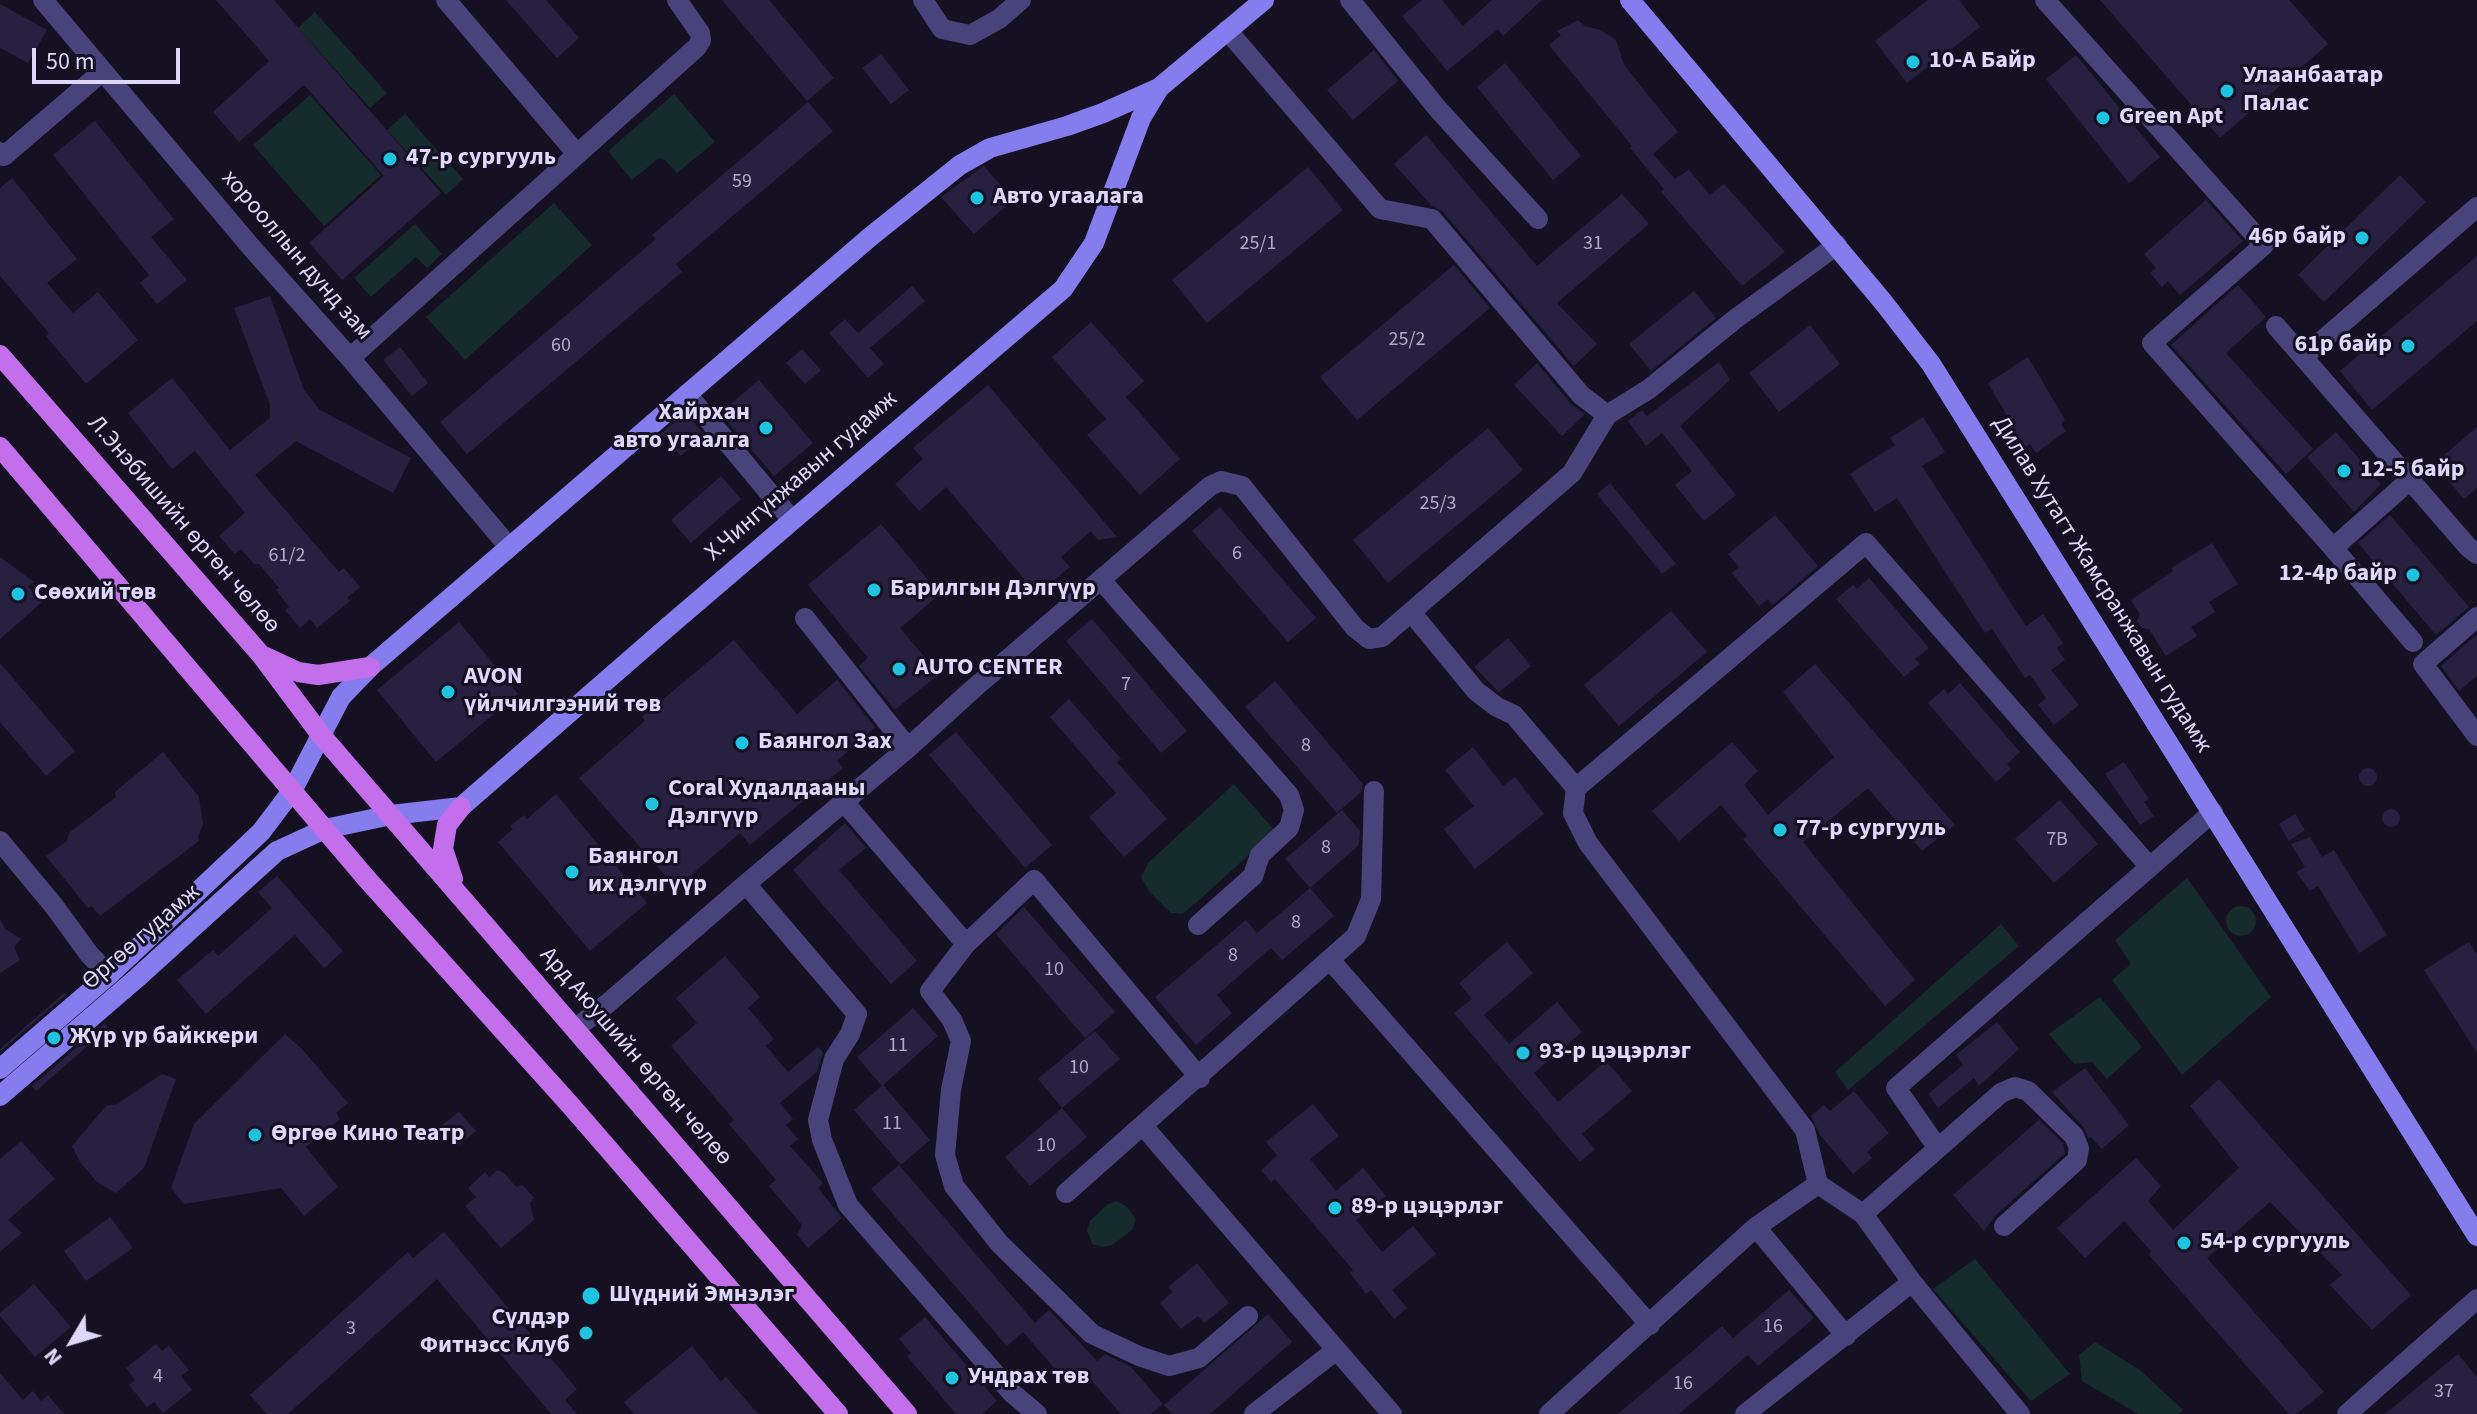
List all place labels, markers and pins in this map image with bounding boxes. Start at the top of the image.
place label: 10-A Байр [1929,48,2036,76]
marker: 10-A Байр [1904,53,1922,71]
place label: Улаанбаатар Палас [2243,63,2383,119]
marker: Улаанбаатар Палас [2218,82,2236,100]
place label: Green Apt [2119,104,2223,132]
marker: Green Apt [2094,109,2112,127]
place label: 47-р сургууль [406,145,556,173]
marker: 47-р сургууль [381,150,399,168]
place label: Авто угаалага [993,184,1144,212]
marker: Авто угаалага [968,189,986,207]
place label: 46р байр [2248,224,2346,252]
marker: 46р байр [2353,229,2371,247]
place label: 61р байр [2294,332,2392,360]
marker: 61р байр [2399,337,2417,355]
place label: Хайрхан авто угаалга [613,400,750,456]
marker: Хайрхан авто угаалга [757,419,775,437]
place label: 12-5 байр [2360,457,2464,485]
marker: 12-5 байр [2335,462,2353,480]
place label: 12-4р байр [2279,561,2397,589]
marker: 12-4р байр [2404,566,2422,584]
place label: Барилгын Дэлгүүр [890,576,1096,604]
place label: Сөөхий төв [34,580,156,608]
marker: Барилгын Дэлгүүр [865,581,883,599]
marker: Сөөхий төв [9,585,27,603]
place label: AUTO CENTER [915,655,1063,683]
marker: AUTO CENTER [890,660,908,678]
place label: AVON үйлчилгээний төв [464,664,661,720]
marker: AVON үйлчилгээний төв [439,683,457,701]
place label: Баянгол Зах [758,729,892,757]
marker: Баянгол Зах [733,734,751,752]
place label: Coral Худалдааны Дэлгүүр [668,776,865,832]
marker: Coral Худалдааны Дэлгүүр [643,795,661,813]
place label: 77-р сургууль [1796,816,1946,844]
marker: 77-р сургууль [1771,821,1789,839]
place label: Баянгол их дэлгүүр [588,844,707,900]
marker: Баянгол их дэлгүүр [563,863,581,881]
place label: Жүр үр байккери [70,1024,258,1052]
marker: Жүр үр байккери [45,1029,63,1047]
place label: 93-р цэцэрлэг [1539,1039,1691,1067]
marker: 93-р цэцэрлэг [1514,1044,1532,1062]
place label: Өргөө Кино Театр [271,1121,464,1149]
marker: Өргөө Кино Театр [246,1126,264,1144]
place label: 89-р цэцэрлэг [1351,1194,1503,1222]
marker: 89-р цэцэрлэг [1326,1199,1344,1217]
place label: 54-р сургууль [2200,1229,2350,1257]
marker: 54-р сургууль [2175,1234,2193,1252]
place label: Шүдний Эмнэлэг [609,1282,794,1310]
marker: Шүдний Эмнэлэг [580,1285,602,1307]
place label: Сүлдэр Фитнэсс Kлуб [420,1305,570,1361]
marker: Сүлдэр Фитнэсс Kлуб [577,1324,595,1342]
place label: Ундрах төв [968,1364,1089,1392]
marker: Ундрах төв [943,1369,961,1387]

